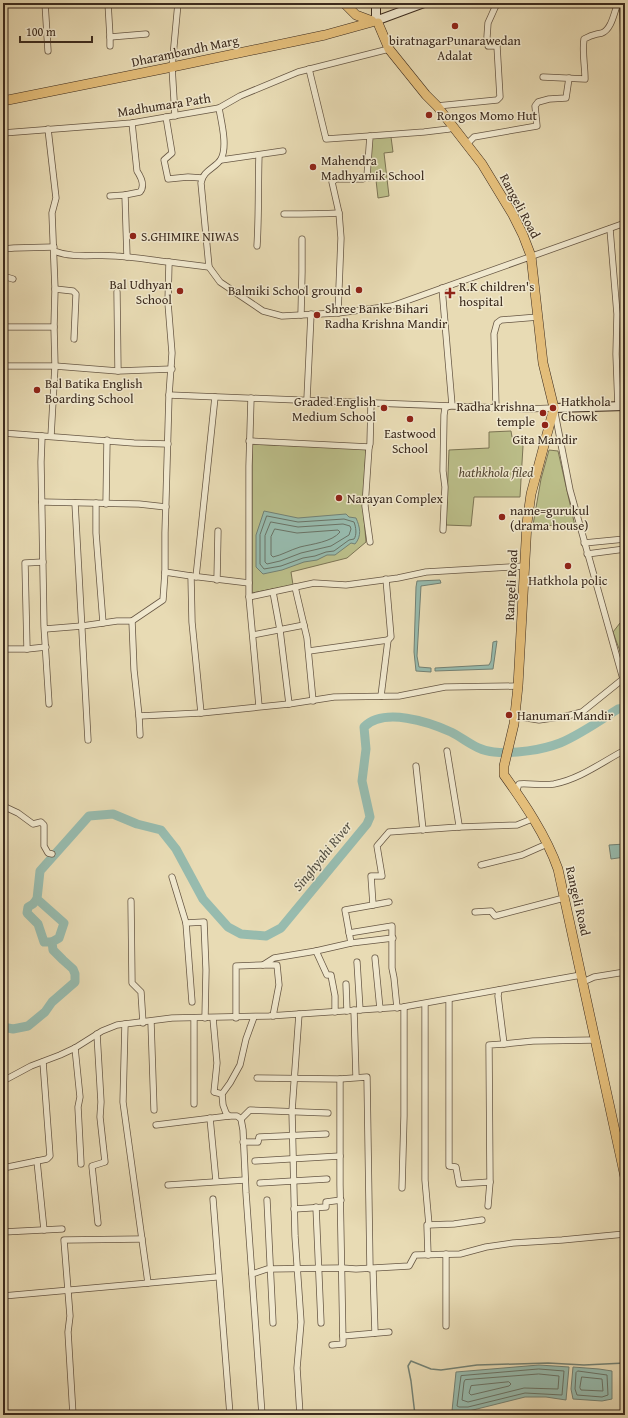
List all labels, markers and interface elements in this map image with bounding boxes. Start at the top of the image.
scale bar [20,18,92,44]
marker: biratnagarPunarawedan Adalat [450,21,460,31]
text: 100 m [26,23,56,40]
street label: Dharambandh Marg [130,30,241,72]
place label: biratnagarPunarawedan Adalat [389,31,522,65]
street label: Madhumara Path [116,88,213,122]
place label: Rongos Momo Hut [437,106,538,125]
marker: Rongos Momo Hut [424,110,434,120]
place label: Mahendra Madhyamik School [321,151,425,185]
marker: Mahendra Madhyamik School [308,162,318,172]
street label: Rangeli Road [495,170,545,242]
place label: S.GHIMIRE NIWAS [141,227,239,246]
marker: S.GHIMIRE NIWAS [128,231,138,241]
place label: Bal Udhyan School [109,275,173,309]
place label: R.K children's hospital [459,277,534,311]
place label: Balmiki School ground [228,281,351,300]
marker: Balmiki School ground [354,285,364,295]
marker: Bal Udhyan School [175,286,185,296]
marker: R.K children's hospital [444,287,456,299]
place label: Shree Banke Bihari Radha Krishna Mandir [325,299,448,333]
marker: Shree Banke Bihari Radha Krishna Mandir [312,310,322,320]
place label: Bal Batika English Boarding School [45,374,143,408]
marker: Bal Batika English Boarding School [32,385,42,395]
place label: Graded English Medium School [292,392,377,426]
place label: Hatkhola Chowk [561,392,612,426]
place label: Radha krishna temple [457,397,536,431]
marker: Graded English Medium School [379,403,389,413]
marker: Hatkhola Chowk [548,403,558,413]
marker: Radha krishna temple [538,408,548,418]
marker: Eastwood School [405,414,415,424]
marker: Gita Mandir [540,420,550,430]
place label: Eastwood School [384,424,436,458]
place label: Gita Mandir [513,430,578,449]
park label: hathkhola filed [459,463,533,482]
place label: Narayan Complex [347,489,443,508]
marker: Narayan Complex [334,493,344,503]
place label: name=gurukul (drama house) [510,501,589,535]
marker: name=gurukul (drama house) [497,512,507,522]
street label: Rangeli Road [500,549,522,621]
marker: Hatkhola polic [563,561,573,571]
place label: Hatkhola polic [528,571,608,590]
place label: Hanuman Mandir [517,706,614,725]
marker: Hanuman Mandir [504,710,514,720]
water label: Singhyahi River [288,816,357,895]
street label: Rangeli Road [561,864,595,938]

